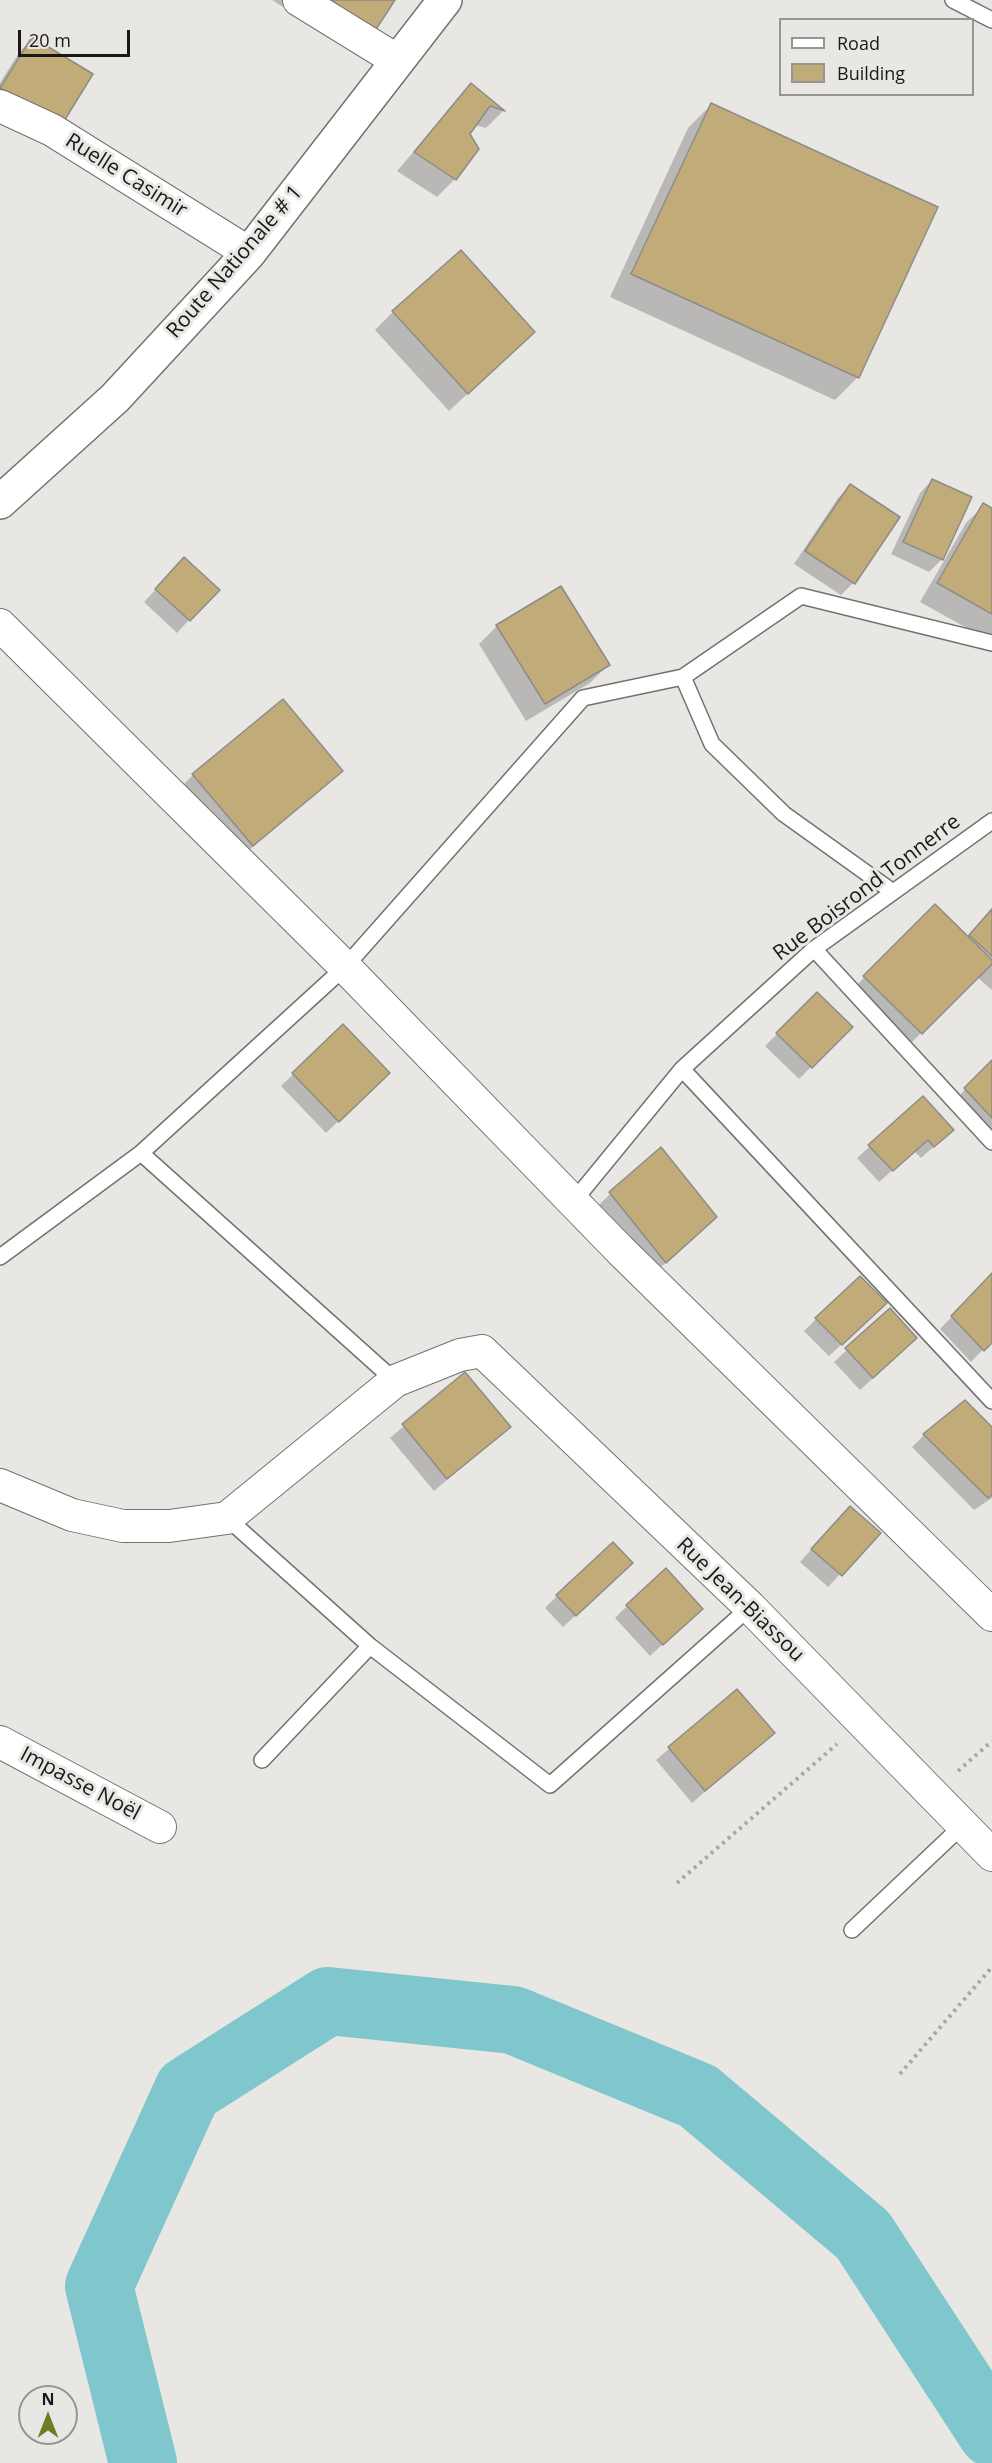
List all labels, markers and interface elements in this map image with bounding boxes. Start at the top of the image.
scale bar [21,18,134,56]
legend [779,18,974,96]
text: 20 m [29,28,71,52]
text: Road [837,31,880,55]
text: Building [837,61,905,85]
street label: Ruelle Casimir [60,128,192,224]
street label: Route Nationale # 1 [162,180,308,344]
street label: Rue Boisrond Tonnerre [768,809,966,967]
street label: Rue Jean-Biassou [671,1533,809,1667]
street label: Impasse Noël [16,1742,144,1826]
north arrow [18,2385,78,2445]
text: N [41,2388,55,2410]

